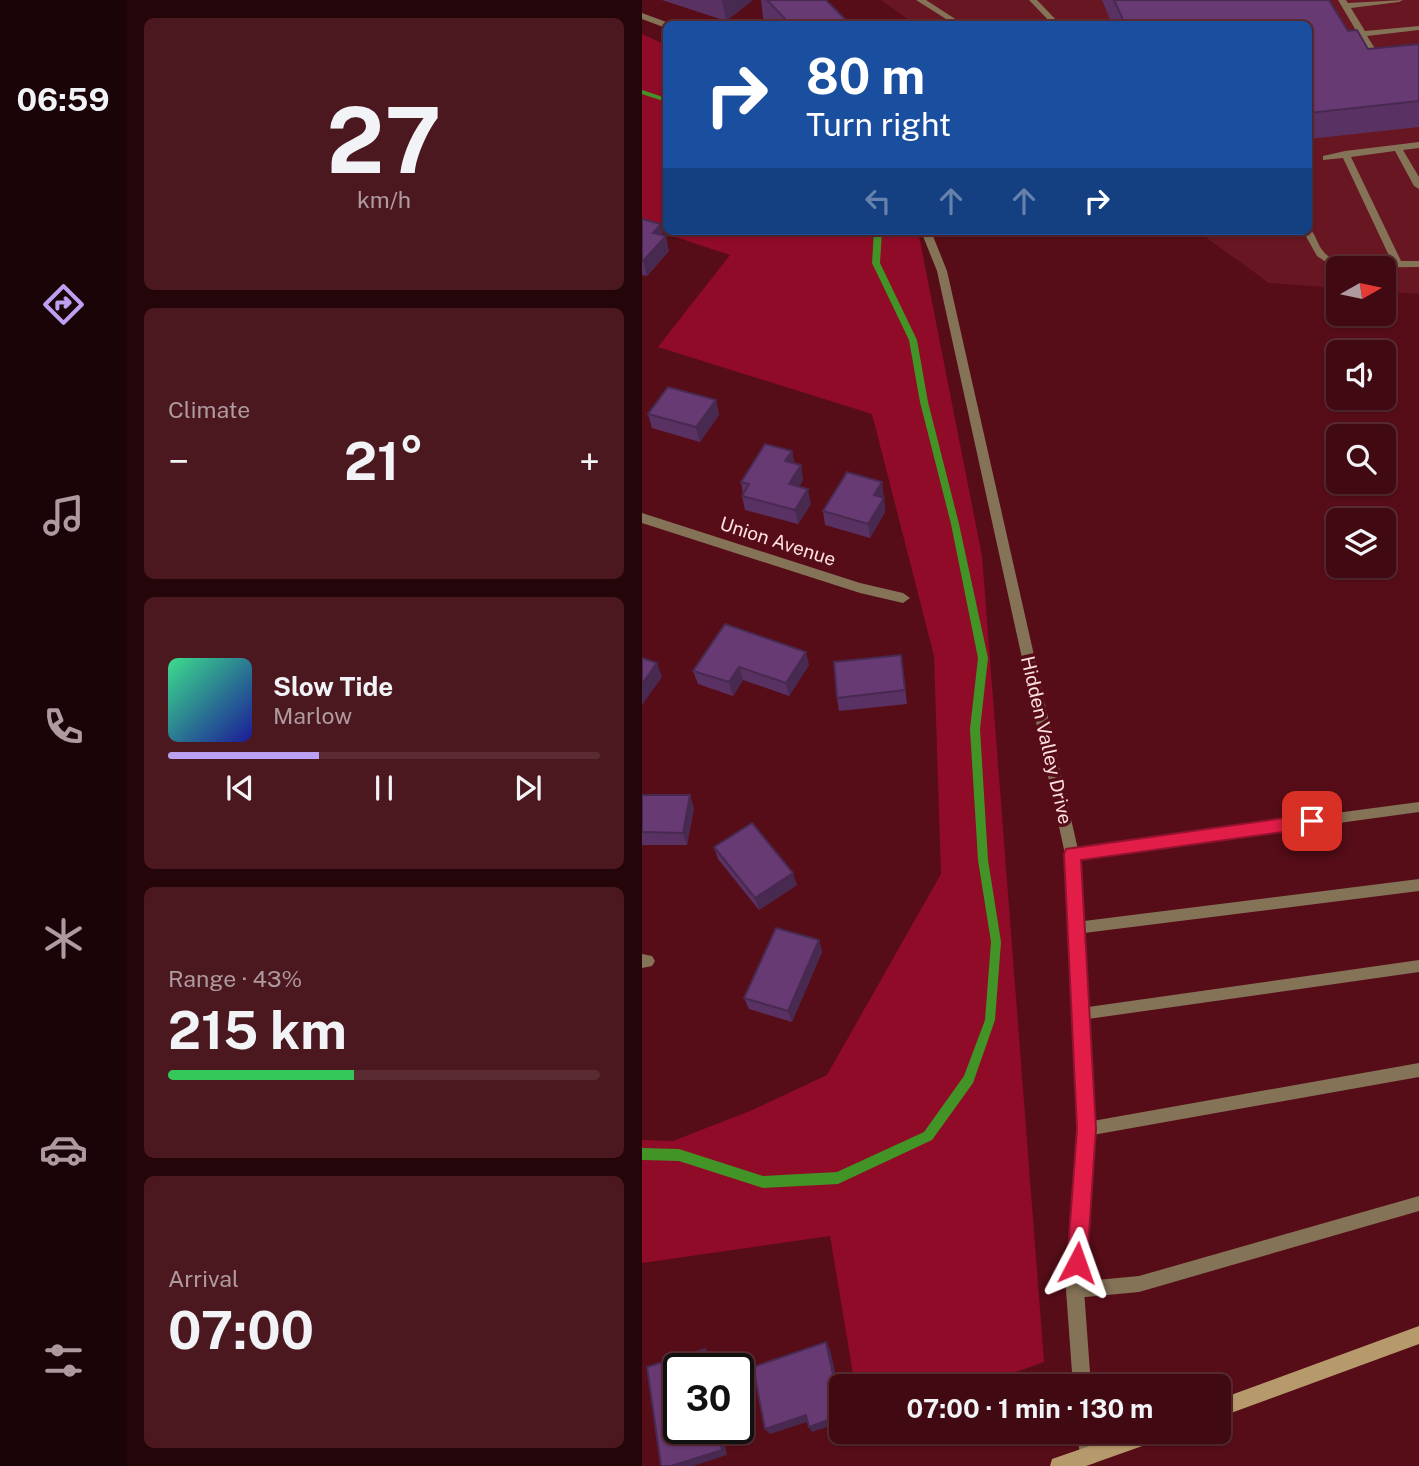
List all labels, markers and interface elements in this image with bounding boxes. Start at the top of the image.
text: 80 m [806,47,925,105]
icon: right [691,49,782,140]
text: 06:59 [17,81,109,118]
text: 27 [327,87,441,193]
text: Turn right [806,106,951,143]
icon: left [859,182,897,220]
icon: ahead [932,182,970,220]
icon: ahead [1005,182,1043,220]
icon: right [1078,182,1116,220]
text: km/h [357,186,411,213]
north arrow [1326,256,1396,326]
map controls [1326,256,1396,578]
icon: directions [39,280,88,329]
button: sound [1326,340,1396,410]
text: Climate [168,396,250,423]
button: search [1326,424,1396,494]
text: 21° [344,431,424,492]
text: − [168,439,189,484]
text: + [579,439,600,484]
icon: music [39,491,88,540]
button: layers [1326,508,1396,578]
street label: Union Avenue [717,512,839,570]
street label: Hidden Valley Drive [1017,654,1077,826]
text: Slow Tide [273,671,393,702]
icon: phone [39,702,88,751]
text: Marlow [273,702,352,729]
icon: previous [221,769,259,807]
icon: pause [365,769,403,807]
icon: next [509,769,547,807]
pin [1282,791,1342,851]
icon: arrive [1293,802,1331,840]
icon: climate [39,914,88,963]
text: Range · 43% [168,965,302,992]
text: 215 km [168,1000,347,1061]
icon: car [39,1125,88,1174]
position arrow [1040,1226,1114,1300]
text: Arrival [168,1265,239,1292]
text: 07:00 [168,1300,314,1361]
icon: filters [39,1336,88,1385]
speed limit sign: 30 [663,1353,754,1444]
text: 07:00 · 1 min · 130 m [907,1393,1153,1424]

